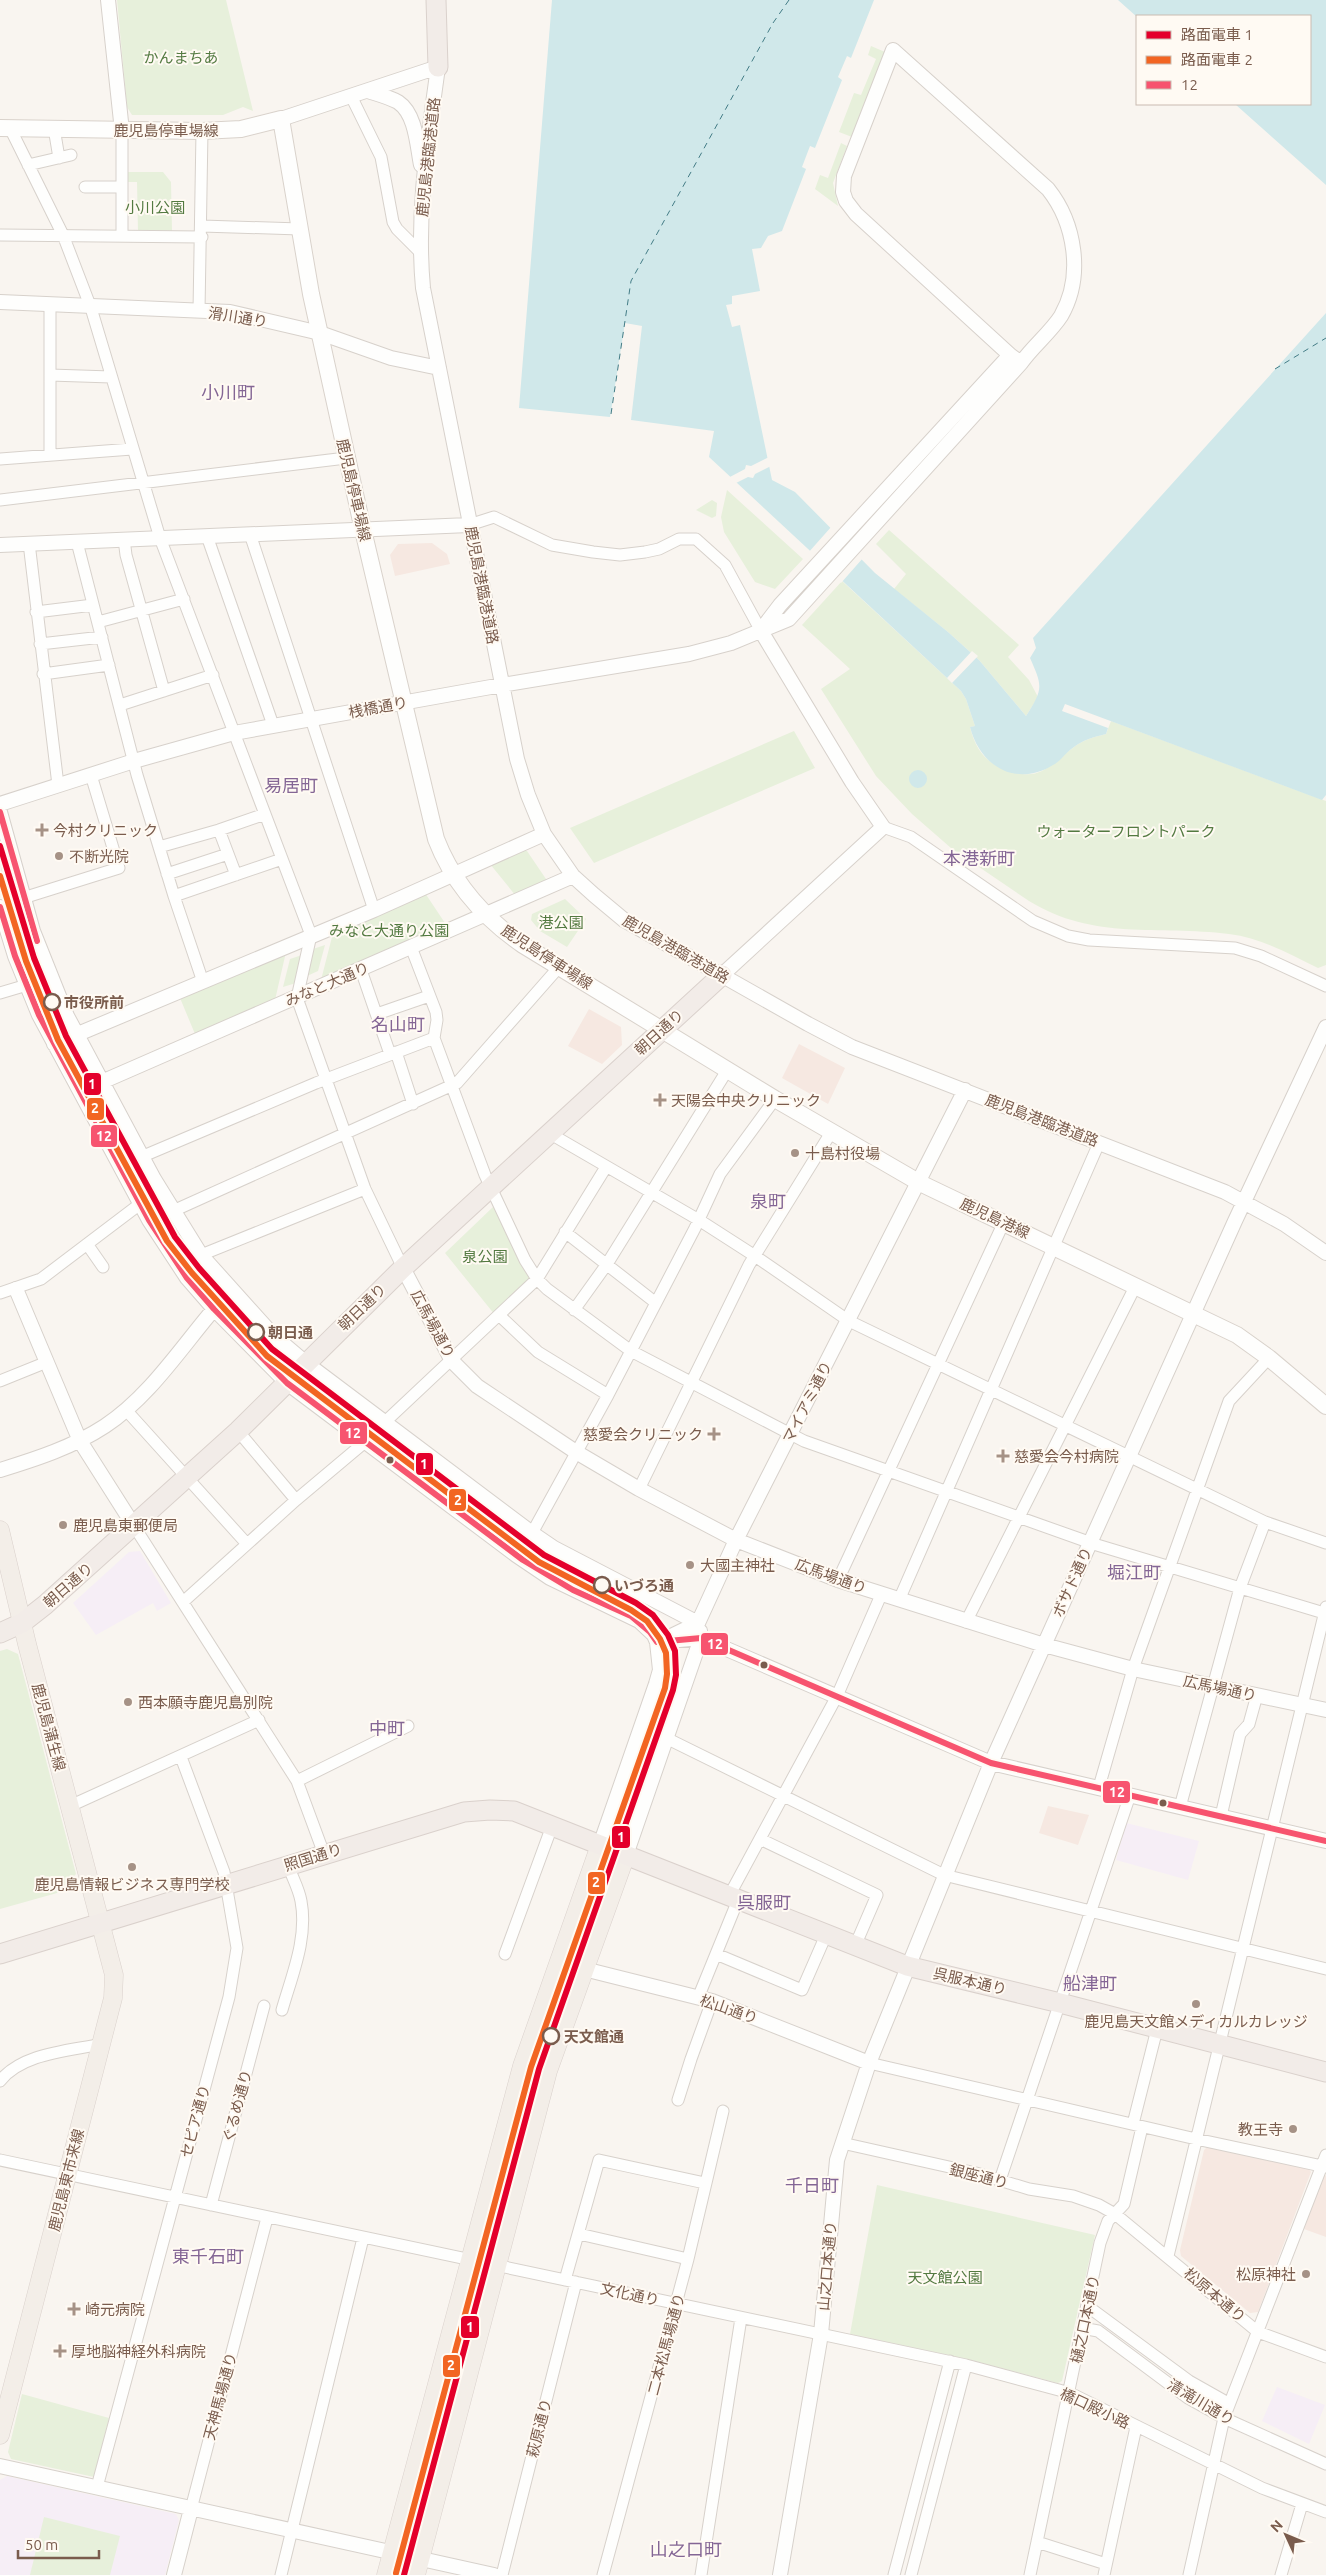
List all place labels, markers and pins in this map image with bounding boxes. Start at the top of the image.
place label: 今村クリニック [53,822,158,839]
marker: 今村クリニック [35,823,49,837]
place label: 不断光院 [69,848,129,865]
marker: 不断光院 [53,850,65,862]
marker: 市役所前 [43,993,61,1011]
place label: 市役所前 [64,994,124,1011]
place label: 天陽会中央クリニック [671,1092,821,1109]
marker: 天陽会中央クリニック [653,1093,667,1107]
place label: 十島村役場 [805,1145,880,1162]
marker: 十島村役場 [789,1147,801,1159]
marker: 朝日通 [247,1323,265,1341]
place label: 朝日通 [268,1324,313,1341]
place label: 慈愛会クリニック [583,1426,703,1443]
marker: 慈愛会クリニック [707,1427,721,1441]
place label: 慈愛会今村病院 [1014,1448,1119,1465]
marker: 慈愛会今村病院 [996,1449,1010,1463]
unlabelled marker [385,1455,395,1465]
place label: 鹿児島東郵便局 [73,1517,178,1534]
marker: 鹿児島東郵便局 [57,1519,69,1531]
place label: 大國主神社 [700,1557,775,1574]
marker: 大國主神社 [684,1559,696,1571]
marker: いづろ通 [593,1576,611,1594]
place label: いづろ通 [614,1577,674,1594]
unlabelled marker [759,1660,769,1670]
place label: 西本願寺鹿児島別院 [138,1694,273,1711]
marker: 西本願寺鹿児島別院 [122,1696,134,1708]
unlabelled marker [1158,1798,1168,1808]
marker: 鹿児島情報ビジネス専門学校 [126,1861,138,1873]
place label: 鹿児島情報ビジネス専門学校 [34,1876,230,1893]
marker: 鹿児島天文館メディカルカレッジ [1190,1998,1202,2010]
place label: 鹿児島天文館メディカルカレッジ [1084,2013,1308,2030]
marker: 天文館通 [542,2027,560,2045]
place label: 天文館通 [564,2028,624,2045]
place label: 教王寺 [1238,2121,1283,2138]
marker: 教王寺 [1287,2123,1299,2135]
place label: 松原神社 [1236,2266,1296,2283]
marker: 松原神社 [1300,2268,1312,2280]
place label: 崎元病院 [85,2301,145,2318]
marker: 崎元病院 [67,2302,81,2316]
place label: 厚地脳神経外科病院 [71,2343,206,2360]
marker: 厚地脳神経外科病院 [53,2344,67,2358]

